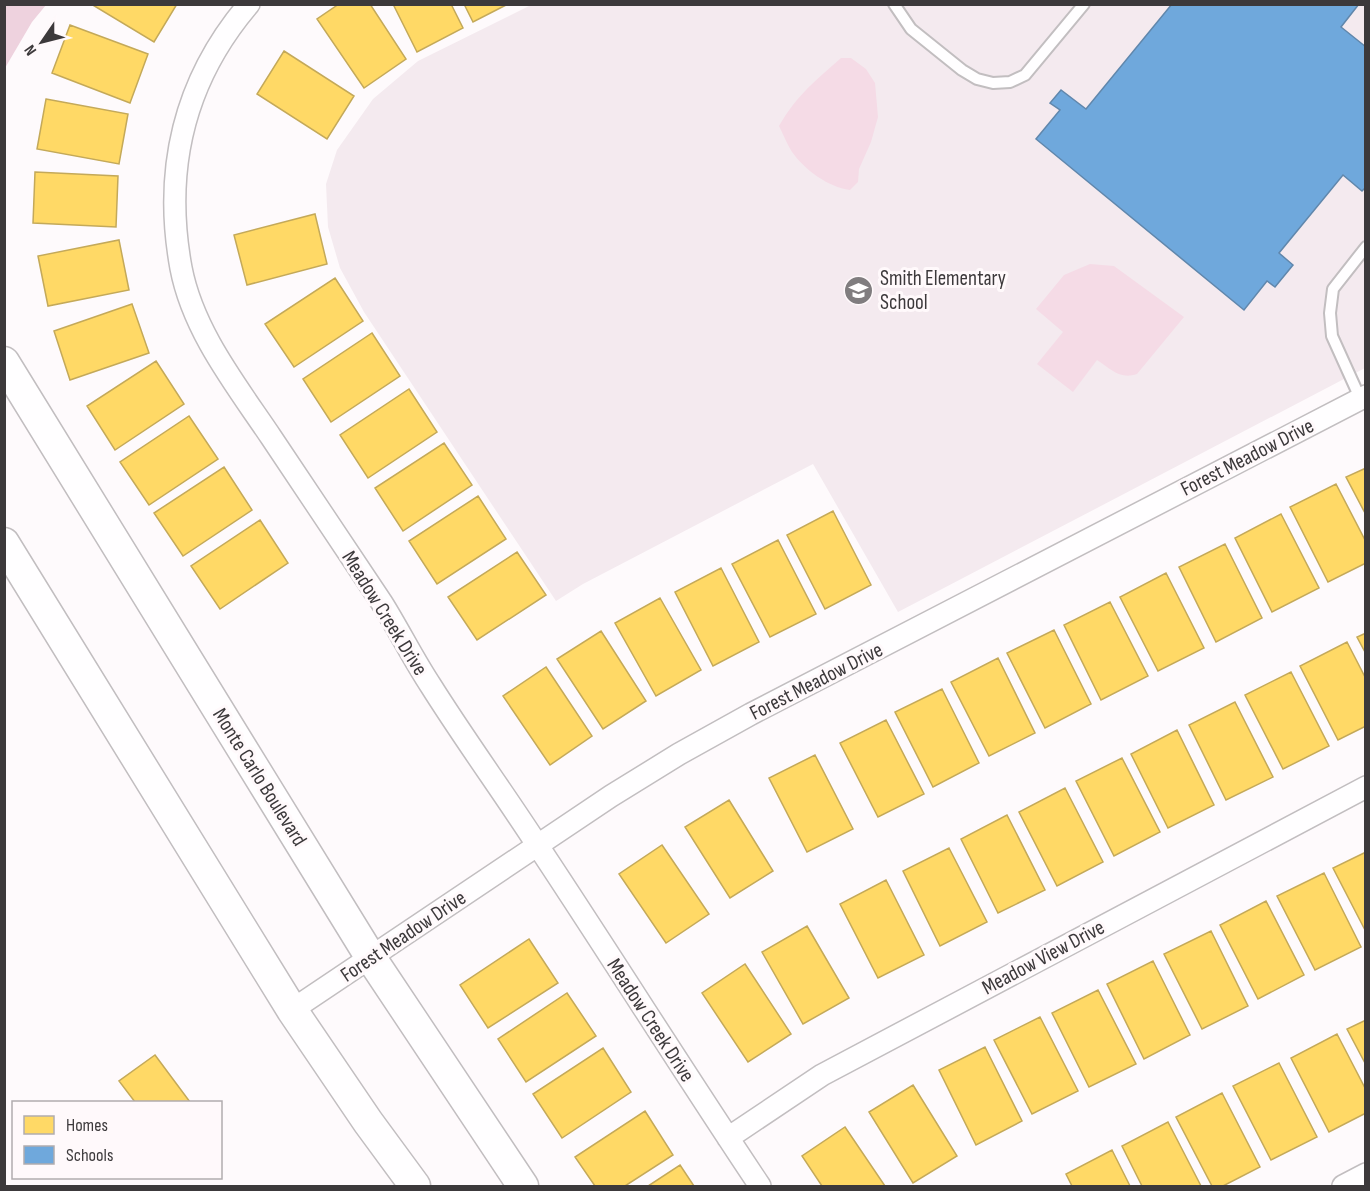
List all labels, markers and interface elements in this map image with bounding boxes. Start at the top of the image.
north arrow [12,12,72,72]
text: N [21,41,41,59]
place label: Smith Elementary School [880,266,1006,315]
school or university icon: Smith Elementary School [843,274,875,306]
street label: Forest Meadow Drive [1177,413,1318,502]
street label: Meadow Creek Drive [336,546,433,680]
street label: Forest Meadow Drive [746,637,887,726]
street label: Monte Carlo Boulevard [207,704,312,851]
street label: Forest Meadow Drive [336,885,471,988]
street label: Meadow View Drive [978,915,1109,1000]
street label: Meadow Creek Drive [601,954,700,1087]
legend [12,1101,222,1179]
text: Homes [66,1115,108,1136]
text: Schools [66,1145,113,1166]

